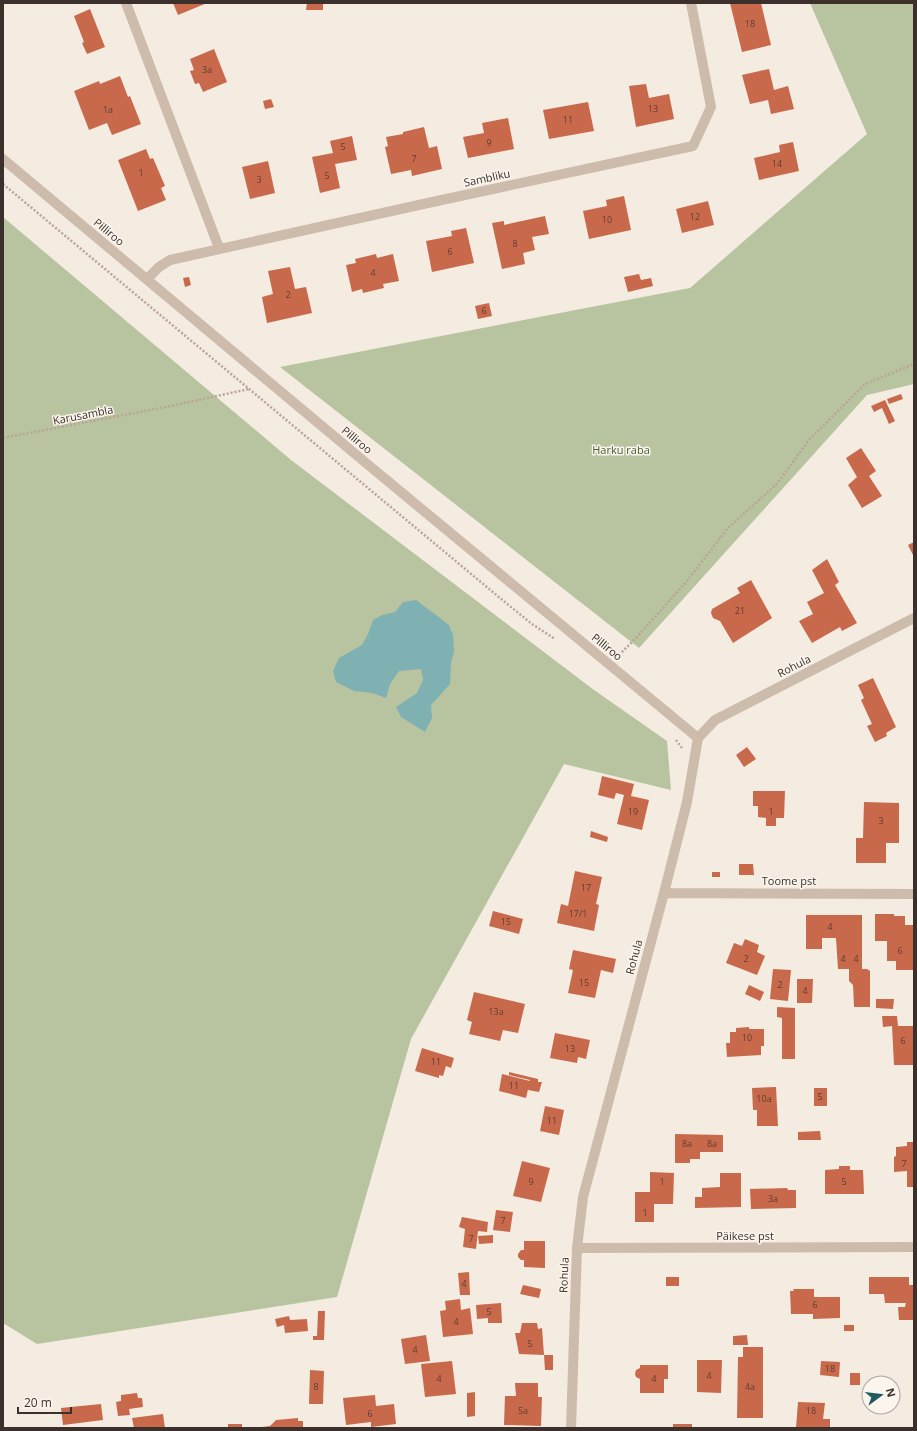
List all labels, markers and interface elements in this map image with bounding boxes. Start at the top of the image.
house number: 18 [745,17,755,30]
house number: 3a [202,63,212,76]
house number: 13 [648,102,658,115]
house number: 1a [103,103,113,116]
house number: 11 [563,113,573,126]
house number: 9 [486,136,492,149]
house number: 5 [340,140,346,153]
house number: 7 [411,152,417,165]
house number: 14 [772,157,782,170]
street label: Sambliku [462,165,512,190]
house number: 1 [138,166,144,179]
house number: 5 [324,169,330,182]
house number: 3 [256,173,262,186]
house number: 12 [690,210,700,223]
house number: 10 [602,213,612,226]
street label: Pilliroo [91,214,128,249]
house number: 8 [512,237,518,250]
house number: 6 [447,245,453,258]
house number: 4 [370,266,376,279]
house number: 2 [285,288,291,301]
house number: 6 [481,304,487,317]
street label: Karusambla [51,401,114,428]
street label: Pilliroo [339,422,376,457]
park label: Harku raba [592,442,650,457]
house number: 21 [735,604,745,617]
street label: Pilliroo [589,630,626,664]
street label: Rohula [774,651,813,680]
house number: 19 [628,805,638,818]
house number: 1 [768,805,774,818]
house number: 3 [878,814,884,827]
street label: Toome pst [762,873,816,888]
house number: 17 [581,881,591,894]
house number: 17/1 [569,907,587,920]
house number: 15 [501,915,511,928]
house number: 4 [827,920,833,933]
street label: Rohula [622,938,645,976]
house number: 6 [897,944,903,957]
house number: 2 [743,952,749,965]
house number: 4 [840,952,846,965]
house number: 4 [853,952,859,965]
house number: 15 [579,976,589,989]
house number: 2 [777,978,783,991]
house number: 4 [802,984,808,997]
house number: 13a [488,1005,504,1018]
house number: 10 [742,1031,752,1044]
house number: 6 [900,1034,906,1047]
house number: 13 [565,1042,575,1055]
house number: 11 [431,1055,441,1068]
house number: 11 [509,1079,519,1092]
house number: 5 [817,1090,823,1103]
house number: 10a [756,1092,772,1105]
house number: 11 [547,1114,557,1127]
house number: 8a [682,1137,692,1150]
house number: 8a [707,1137,717,1150]
house number: 7 [901,1157,907,1170]
house number: 9 [528,1175,534,1188]
house number: 1 [659,1175,665,1188]
house number: 5 [841,1175,847,1188]
house number: 3a [768,1192,778,1205]
house number: 1 [642,1206,648,1219]
house number: 7 [500,1214,506,1227]
street label: Päikese pst [716,1228,774,1243]
house number: 7 [468,1232,474,1245]
street label: Rohula [555,1257,572,1293]
house number: 4 [461,1277,467,1290]
house number: 6 [812,1298,818,1311]
house number: 5 [486,1305,492,1318]
house number: 4 [453,1315,459,1328]
house number: 5 [527,1337,533,1350]
house number: 4 [412,1343,418,1356]
house number: 18 [825,1362,835,1375]
house number: 4 [706,1369,712,1382]
house number: 4 [436,1372,442,1385]
house number: 4 [651,1372,657,1385]
north arrow [861,1375,901,1415]
house number: 8 [313,1380,319,1393]
house number: 4a [745,1380,755,1393]
text: N [883,1386,900,1399]
scale bar [18,1389,71,1415]
text: 20 m [24,1394,52,1411]
house number: 5a [518,1404,528,1417]
house number: 18 [806,1404,816,1417]
house number: 6 [367,1407,373,1420]

